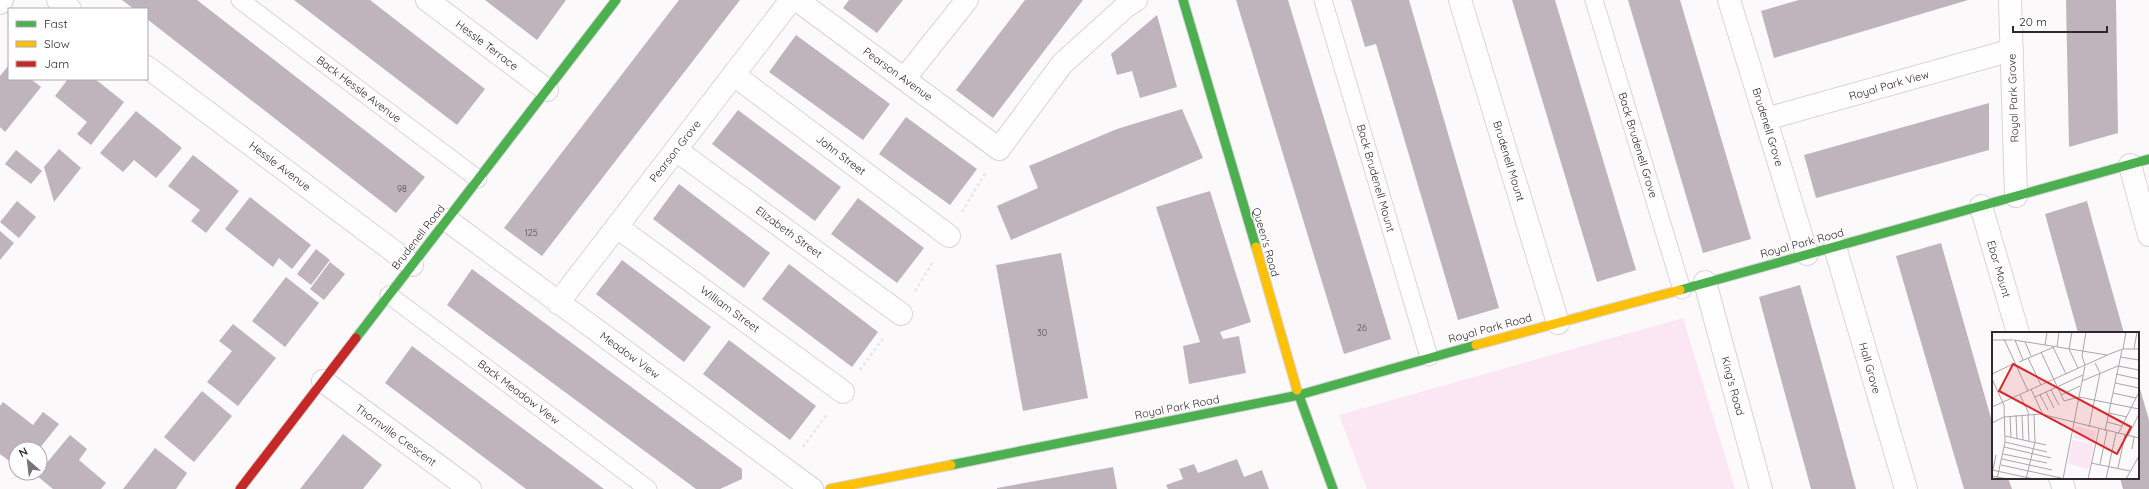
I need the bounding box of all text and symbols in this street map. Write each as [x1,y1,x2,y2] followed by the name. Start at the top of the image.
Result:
[8,8,148,80] legend
[2013,8,2107,34] scale bar
[2019,14,2047,29] text: 20 m
[44,16,68,31] text: Fast
[453,17,521,73] street label: Hessle Terrace
[44,36,70,51] text: Slow
[861,44,935,104] street label: Pearson Avenue
[314,53,404,125] street label: Back Hessle Avenue
[2004,53,2022,143] street label: Royal Park Grove
[44,56,69,71] text: Jam
[1847,67,1931,103] street label: Royal Park View
[1749,86,1787,168] street label: Brudenell Grove
[1615,90,1661,200] street label: Back Brudenell Grove
[646,117,704,185] street label: Pearson Grove
[1490,119,1528,203] street label: Brudenell Mount
[1354,122,1398,234] street label: Back Brudenell Mount
[813,132,869,178] street label: John Street
[246,138,314,194] street label: Hessle Avenue
[397,183,407,194] house number: 98
[388,202,448,272] street label: Brudenell Road
[753,203,825,261] street label: Elizabeth Street
[1249,206,1283,278] street label: Queen's Road
[1759,225,1845,261] street label: Royal Park Road
[524,227,538,238] house number: 125
[1984,239,2014,299] street label: Ebor Mount
[698,283,763,335] street label: William Street
[1447,310,1533,346] street label: Royal Park Road
[1357,322,1367,333] house number: 26
[1037,327,1047,338] house number: 30
[597,329,663,381] street label: Meadow View
[1992,332,2139,479] inset map
[1856,341,1884,395] street label: Hall Grove
[1718,355,1748,417] street label: King's Road
[475,357,563,427] street label: Back Meadow View
[1133,392,1221,422] street label: Royal Park Road
[353,401,440,469] street label: Thornville Crescent
[8,441,48,481] north arrow
[16,444,30,460] text: N

